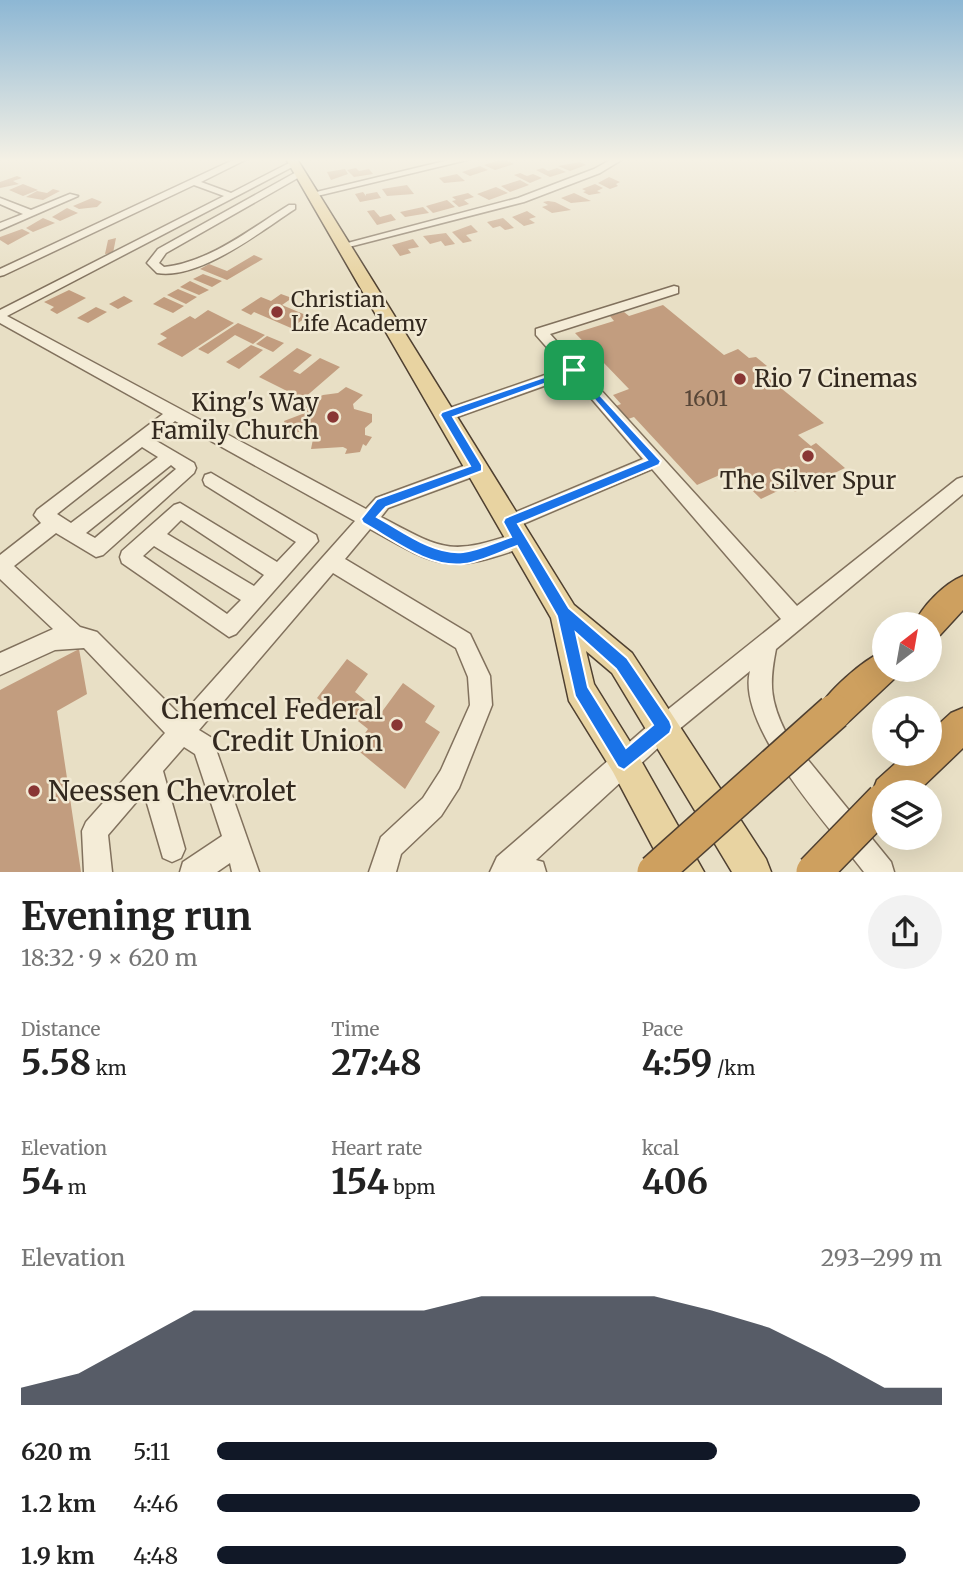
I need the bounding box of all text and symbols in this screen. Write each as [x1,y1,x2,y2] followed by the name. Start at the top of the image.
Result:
[291,286,428,337] place label: Christian Life Academy
[269,304,285,320] marker: Christian Life Academy
[544,340,604,400] pin
[555,351,593,389] icon: arrive
[754,363,918,394] place label: Rio 7 Cinemas
[732,371,748,387] marker: Rio 7 Cinemas
[684,385,728,412] house number: 1601
[151,387,319,446] place label: King's Way Family Church
[325,409,341,425] marker: King's Way Family Church
[800,448,816,464] marker: The Silver Spur
[720,465,896,496] place label: The Silver Spur
[872,612,942,682] north arrow
[872,612,942,850] map controls
[161,691,383,759] place label: Chemcel Federal Credit Union
[872,696,942,766] button: locate
[389,717,405,733] marker: Chemcel Federal Credit Union
[48,773,297,809] place label: Neessen Chevrolet
[872,780,942,850] button: layers
[26,783,42,799] marker: Neessen Chevrolet
[21,893,252,940] text: Evening run
[868,895,942,969] button: share
[21,943,198,972] text: 18:32 · 9 × 620 m
[21,1017,100,1041] text: Distance
[331,1017,380,1041] text: Time
[642,1017,683,1041] text: Pace
[21,1041,91,1085] text: 5.58
[331,1041,422,1085] text: 27:48
[642,1041,712,1085] text: 4:59
[91,1056,127,1080] text: km
[712,1056,755,1080] text: /km
[21,1136,107,1160] text: Elevation
[331,1136,422,1160] text: Heart rate
[642,1136,679,1160] text: kcal
[21,1160,63,1204] text: 54
[331,1160,389,1204] text: 154
[642,1160,708,1204] text: 406
[63,1175,87,1199] text: m
[389,1175,435,1199] text: bpm
[21,1243,125,1272] text: Elevation
[821,1243,942,1272] text: 293–299 m
[21,1437,91,1466] text: 620 m
[133,1437,170,1466] text: 5:11
[21,1489,96,1518] text: 1.2 km
[133,1489,178,1518] text: 4:46
[21,1541,95,1570] text: 1.9 km
[133,1541,178,1570] text: 4:48

